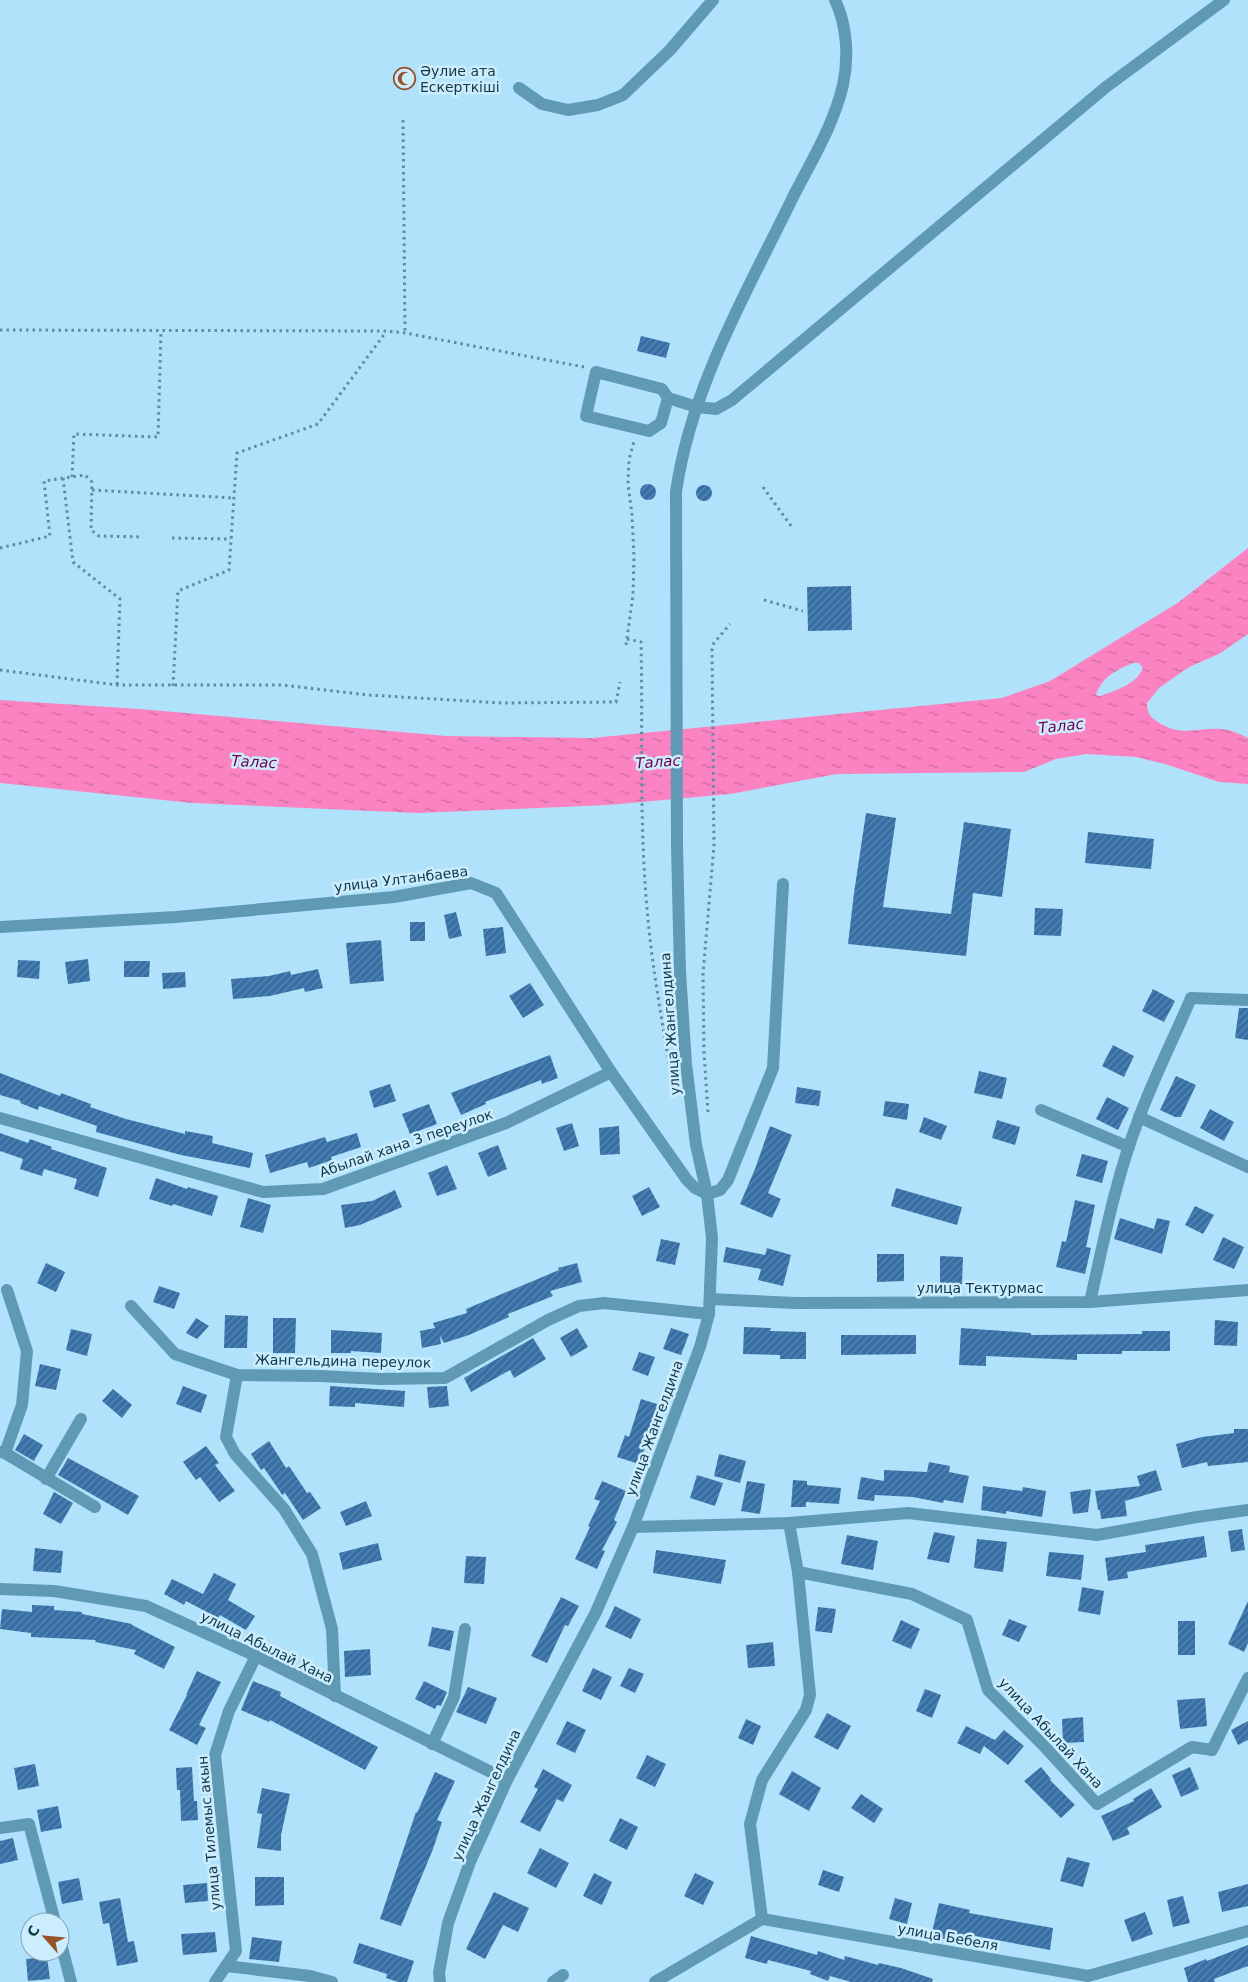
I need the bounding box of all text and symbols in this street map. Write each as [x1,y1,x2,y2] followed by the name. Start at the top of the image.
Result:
[420,63,500,95] place label: Әулие ата Ескерткіші
[392,67,416,91] mosque icon: Әулие ата Ескерткіші
[1037,715,1085,737] water label: Талас
[635,751,682,773] water label: Талас
[231,752,278,772] water label: Талас
[333,863,469,895] street label: улица Ултанбаева
[657,952,683,1096] street label: улица Жангелдина
[317,1106,495,1180] street label: Абылай хана 3 переулок
[917,1280,1043,1296] street label: улица Тектурмас
[255,1351,431,1371] street label: Жангельдина переулок
[622,1358,686,1498] street label: улица Жангелдина
[198,1608,336,1686] street label: улица Абылай Хана
[996,1674,1106,1792] street label: улица Абылай Хана
[449,1727,523,1863] street label: улица Жангелдина
[194,1755,224,1911] street label: улица Тилемыс акын
[20,1912,70,1962] north arrow
[897,1920,999,1954] street label: улица Бебеля
[24,1923,43,1939] text: С

